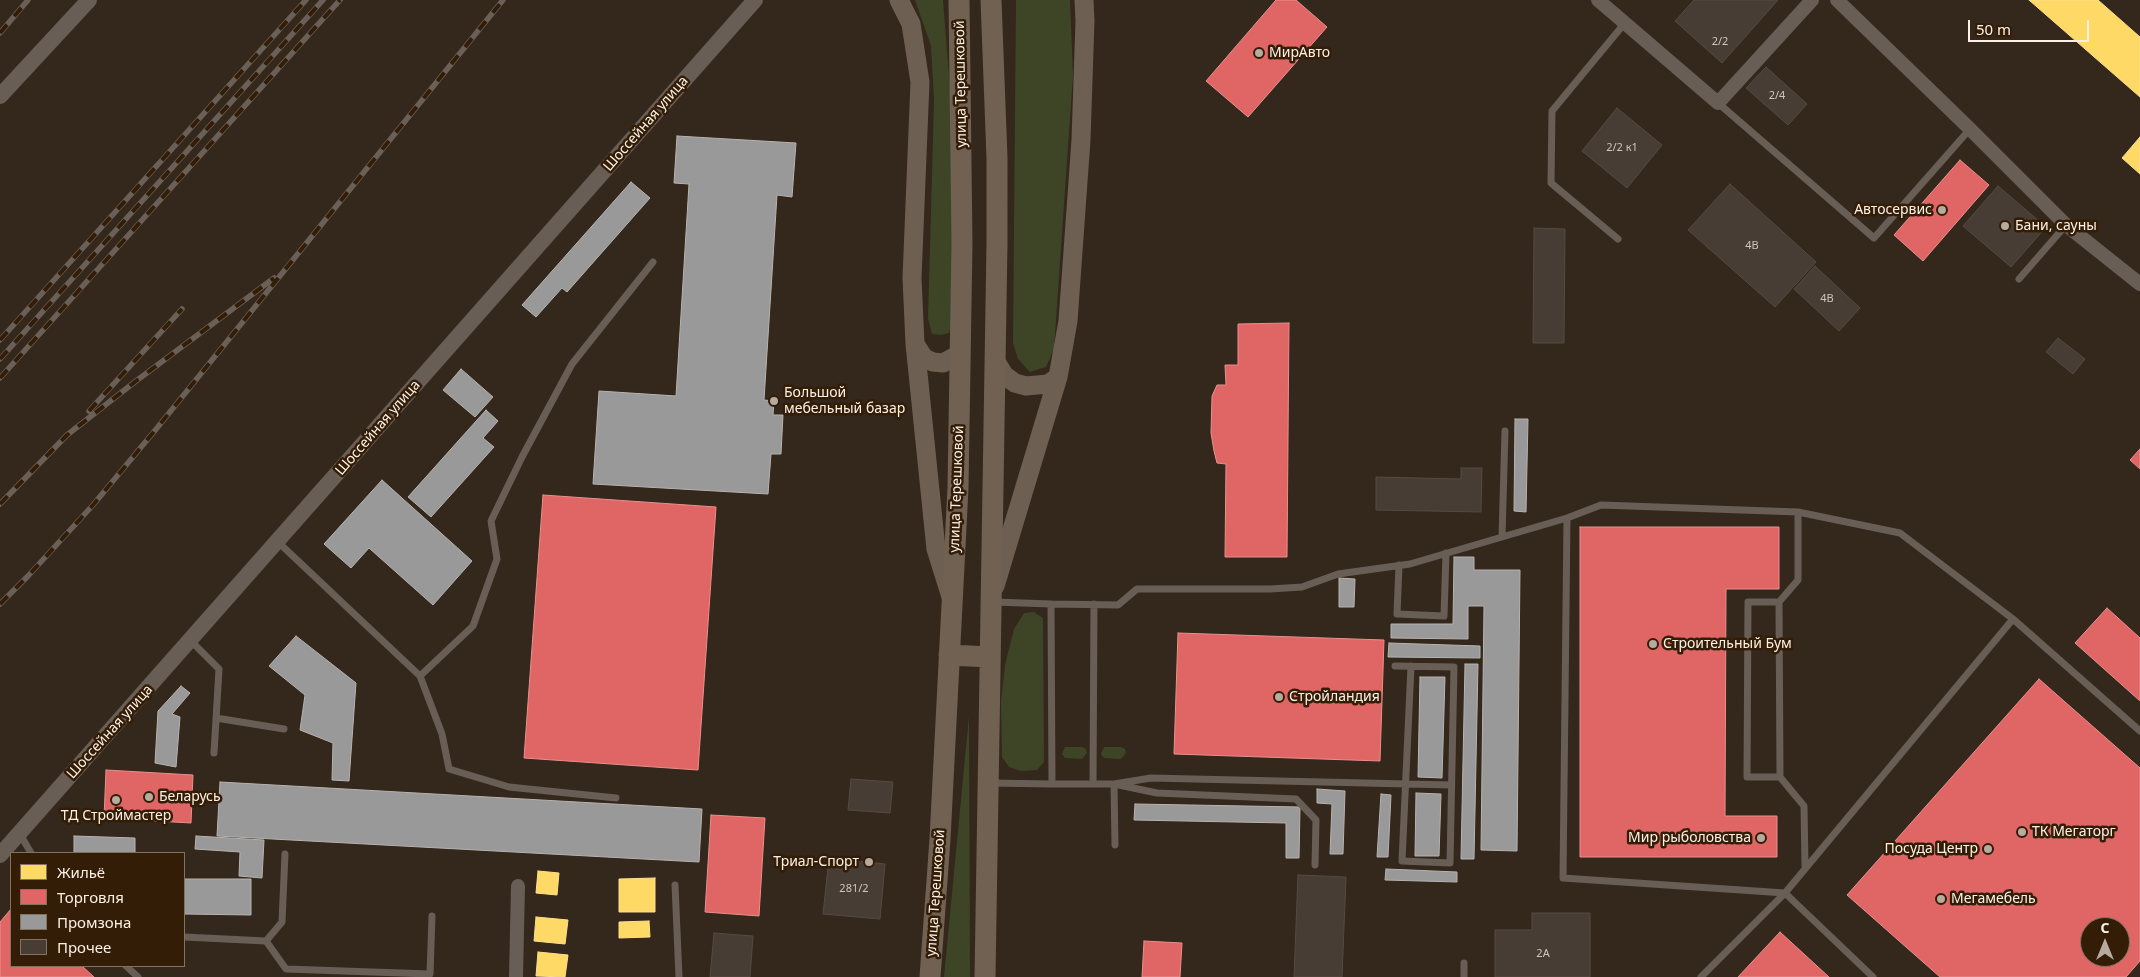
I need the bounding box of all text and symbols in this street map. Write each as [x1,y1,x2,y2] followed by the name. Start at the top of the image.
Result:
[1970,10,2091,42] scale bar
[1976,19,2011,39] text: 50 m
[951,20,971,148] street label: улица Терешковой
[1712,35,1728,49] house number: 2/2
[1269,45,1330,61] place label: МирАвто
[1253,47,1265,59] marker: МирАвто
[600,73,692,175] street label: Шоссейная улица
[1769,89,1785,103] house number: 2/4
[1606,141,1638,155] house number: 2/2 к1
[1854,202,1932,218] place label: Автосервис
[1936,204,1948,216] marker: Автосервис
[2015,218,2097,234] place label: Бани, сауны
[1999,220,2011,232] marker: Бани, сауны
[1745,239,1759,253] house number: 4В
[1820,292,1834,306] house number: 4В
[332,377,424,479] street label: Шоссейная улица
[784,385,905,418] place label: Большой мебельный базар
[768,395,780,407] marker: Большой мебельный базар
[946,425,968,553] street label: улица Терешковой
[1663,636,1792,652] place label: Строительный Бум
[1647,638,1659,650] marker: Строительный Бум
[63,682,157,782] street label: Шоссейная улица
[1289,689,1380,705] place label: Стройландия
[1273,691,1285,703] marker: Стройландия
[159,789,221,805] place label: Беларусь
[143,791,155,803] marker: Беларусь
[110,794,122,806] marker: ТД Строймастер
[61,808,171,824] place label: ТД Строймастер
[2032,824,2116,840] place label: ТК Мегаторг
[2016,826,2028,838] marker: ТК Мегаторг
[923,829,949,957] street label: улица Терешковой
[1628,830,1751,846] place label: Мир рыболовства
[1755,832,1767,844] marker: Мир рыболовства
[1884,841,1978,857] place label: Посуда Центр
[1982,843,1994,855] marker: Посуда Центр
[10,852,185,967] legend
[773,854,859,870] place label: Триал-Спорт
[863,856,875,868] marker: Триал-Спорт
[57,862,105,882] text: Жильё
[839,882,869,896] house number: 281/2
[57,887,124,907] text: Торговля
[1951,891,2036,907] place label: Мегамебель
[1935,893,1947,905] marker: Мегамебель
[57,912,131,932] text: Промзона
[2080,917,2130,967] north arrow
[2100,918,2110,937] text: С
[57,937,111,957] text: Прочее
[1536,947,1550,961] house number: 2А

